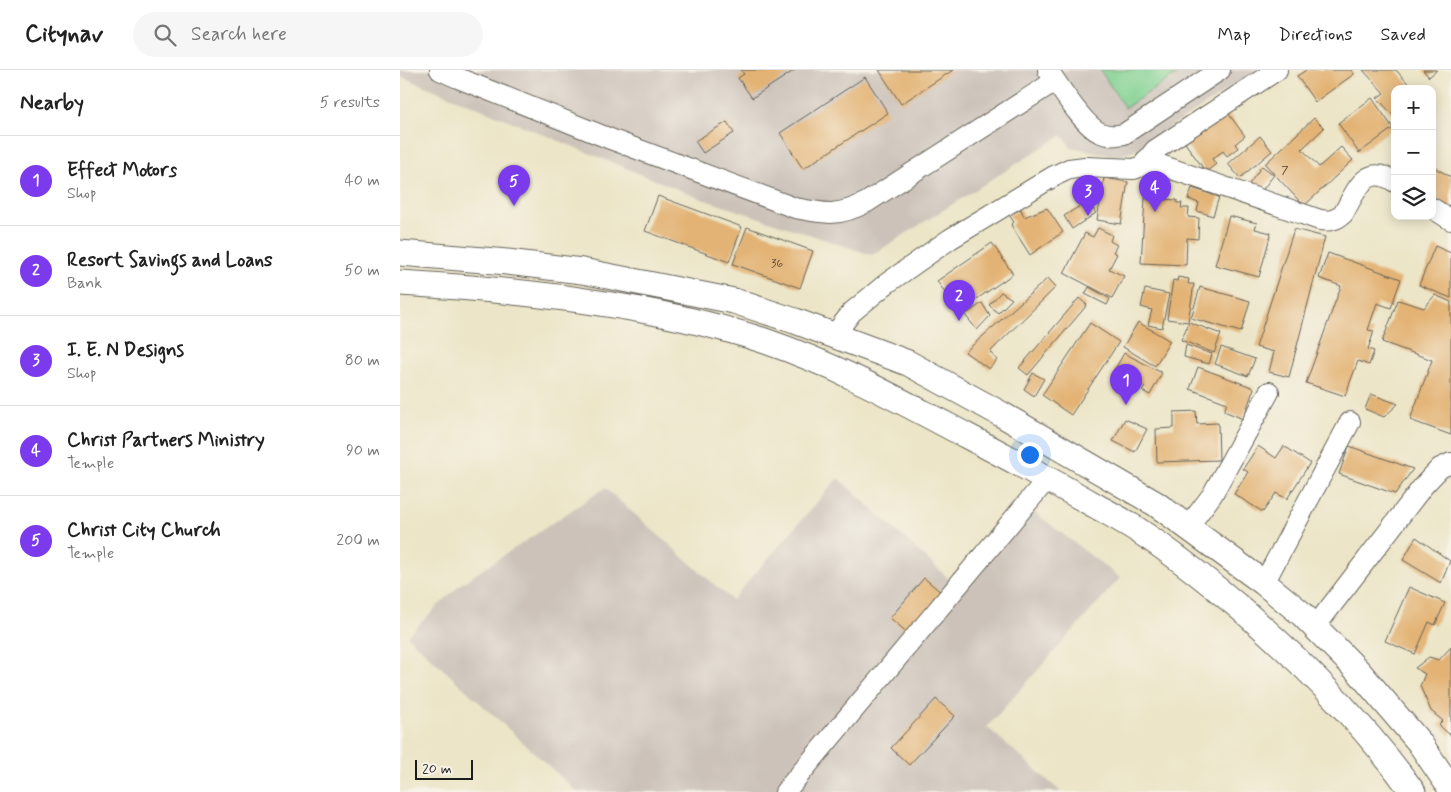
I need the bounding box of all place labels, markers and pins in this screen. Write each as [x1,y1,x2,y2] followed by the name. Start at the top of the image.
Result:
[498,165,530,206] pin: 5
[1139,171,1171,212] pin: 4
[1072,175,1104,216] pin: 3
[943,280,975,321] pin: 2
[1110,364,1142,405] pin: 1

